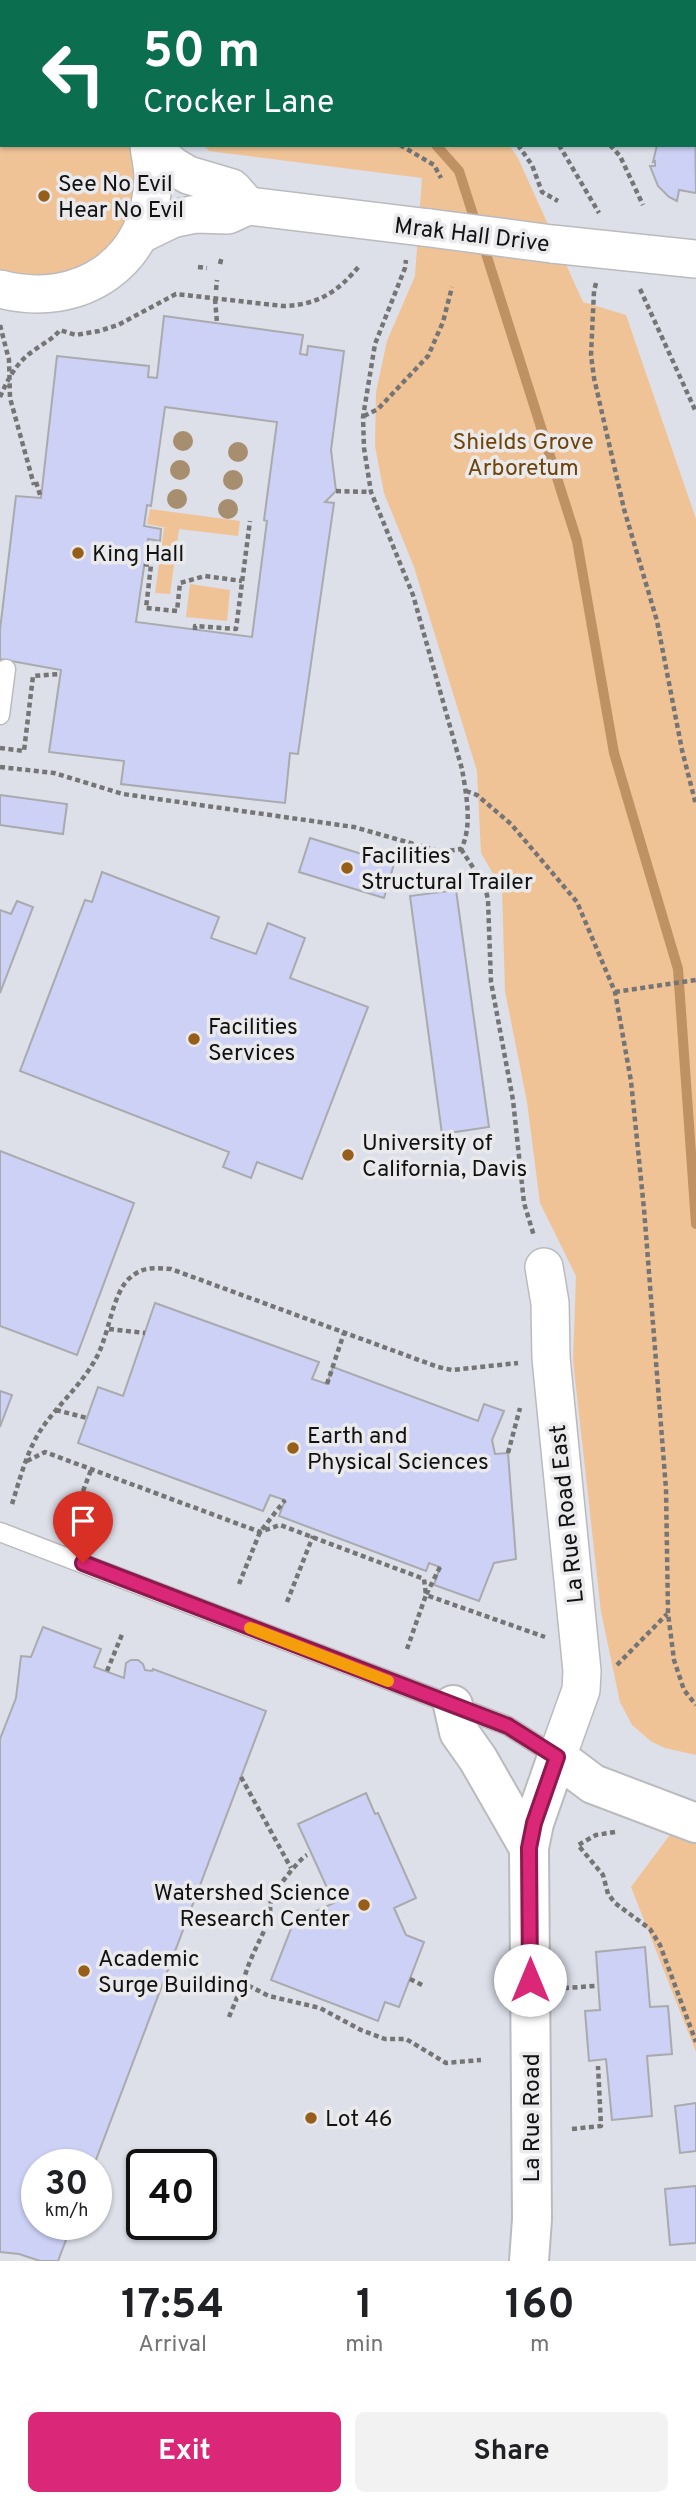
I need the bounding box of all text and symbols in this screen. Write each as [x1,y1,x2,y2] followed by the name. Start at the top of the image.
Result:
[143,23,260,85] text: 50 m
[28,28,119,119] icon: left
[143,84,334,124] text: Crocker Lane
[58,171,184,226] place label: See No Evil Hear No Evil
[36,188,52,204] marker: See No Evil Hear No Evil
[392,213,551,260] street label: Mrak Hall Drive
[452,429,594,484] park label: Shields Grove Arboretum
[92,541,184,570] place label: King Hall
[70,545,86,561] marker: King Hall
[361,843,533,898] place label: Facilities Structural Trailer
[339,860,355,876] marker: Facilities Structural Trailer
[208,1014,298,1069] place label: Facilities Services
[186,1031,202,1047] marker: Facilities Services
[362,1130,527,1185] place label: University of California, Davis
[340,1147,356,1163] marker: University of California, Davis
[307,1423,489,1478] place label: Earth and Physical Sciences
[545,1423,592,1605] street label: La Rue Road East
[285,1440,301,1456] marker: Earth and Physical Sciences
[53,1491,113,1563] pin
[64,1502,102,1540] icon: arrive
[154,1880,350,1935] place label: Watershed Science Research Center
[356,1897,372,1913] marker: Watershed Science Research Center
[493,1943,567,2017] position arrow
[98,1946,249,2001] place label: Academic Surge Building
[76,1963,92,1979] marker: Academic Surge Building
[519,2053,548,2183] street label: La Rue Road
[325,2106,393,2135] place label: Lot 46
[303,2110,319,2126] marker: Lot 46
[126,2149,217,2240] speed limit sign: 40
[45,2163,88,2207] text: 30
[45,2200,88,2223] text: km/h
[121,2280,224,2333] text: 17:54
[356,2280,373,2333] text: 1
[505,2280,575,2333] text: 160
[138,2331,207,2360] text: Arrival
[345,2331,384,2360] text: min
[530,2331,550,2360] text: m
[28,2412,341,2492] button: Exit
[355,2412,668,2492] button: Share

